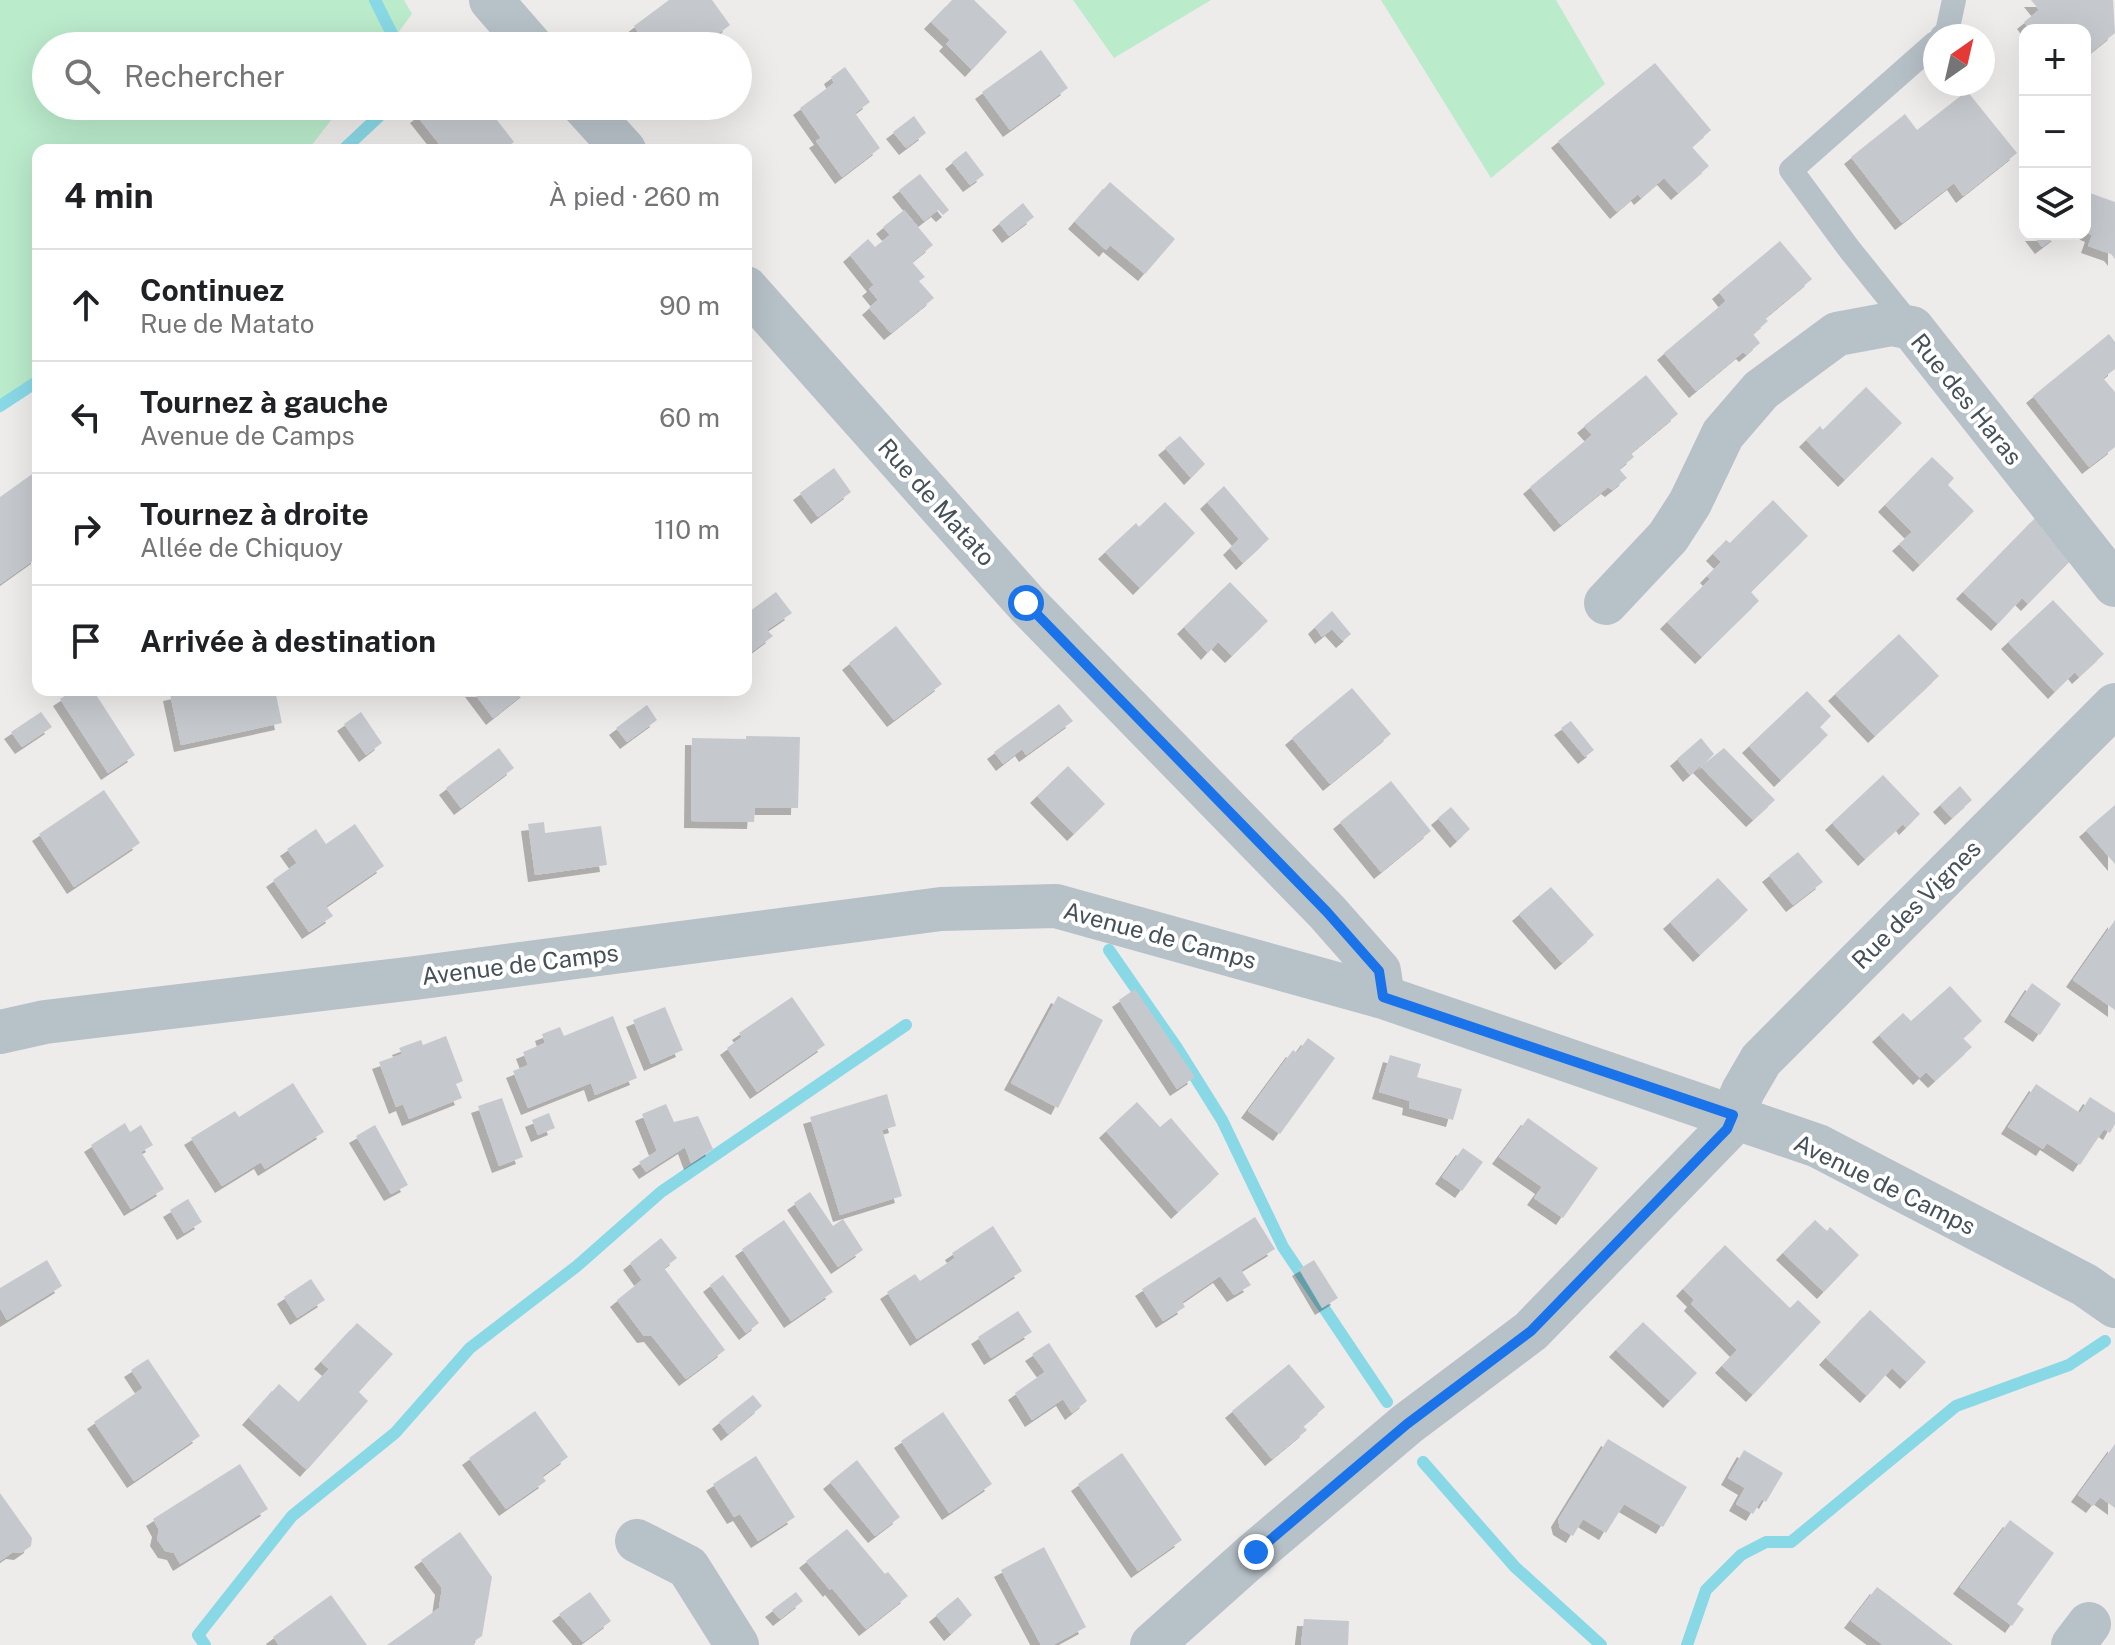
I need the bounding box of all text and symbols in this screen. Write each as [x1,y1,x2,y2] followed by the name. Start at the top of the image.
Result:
[1923,24,1995,96] north arrow
[2019,24,2091,240] map controls
[2019,24,2091,96] button: +
[32,32,752,120] search box
[60,54,104,98] icon: search
[124,58,285,94] text: Rechercher
[2019,96,2091,168] button: −
[2019,168,2091,240] button: layers
[64,176,154,216] text: 4 min
[548,181,720,212] text: À pied · 260 m
[140,272,284,308] text: Continuez
[64,283,108,327] icon: ahead
[659,290,720,321] text: 90 m
[140,308,314,339] text: Rue de Matato
[1906,328,2028,470] street label: Rue des Haras
[140,384,388,420] text: Tournez à gauche
[64,395,108,439] icon: left
[659,402,720,433] text: 60 m
[140,420,355,451] text: Avenue de Camps
[873,433,1001,571] street label: Rue de Matato
[140,496,369,532] text: Tournez à droite
[64,507,108,551] icon: right
[654,514,720,545] text: 110 m
[140,532,343,563] text: Allée de Chiquoy
[1008,585,1044,621] route start
[64,619,108,663] icon: arrive
[140,623,436,659] text: Arrivée à destination
[1846,834,1986,974] street label: Rue des Vignes
[1061,896,1259,974] street label: Avenue de Camps
[420,938,620,990] street label: Avenue de Camps
[1790,1128,1980,1240] street label: Avenue de Camps
[1238,1534,1274,1570] route end

